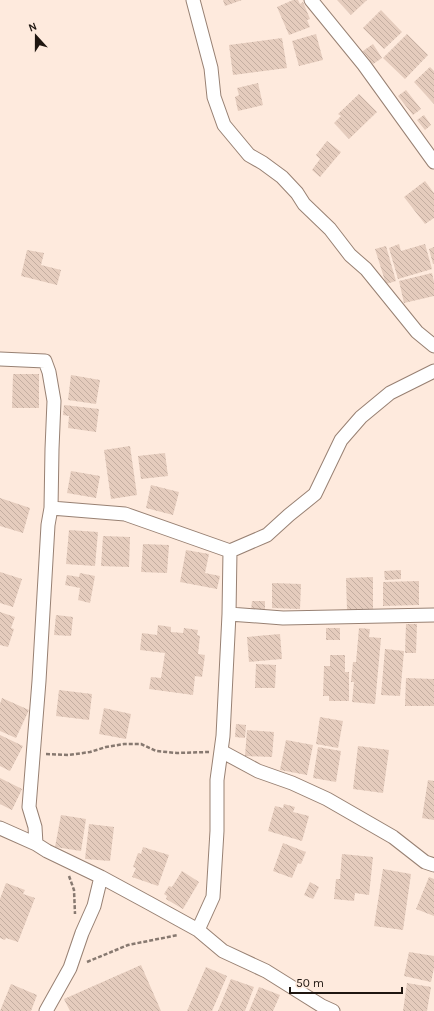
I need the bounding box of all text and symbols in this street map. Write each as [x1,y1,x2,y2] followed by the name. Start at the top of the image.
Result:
[16,16,56,56] north arrow
[27,20,39,35] text: N
[290,969,402,995] scale bar
[296,976,324,990] text: 50 m

